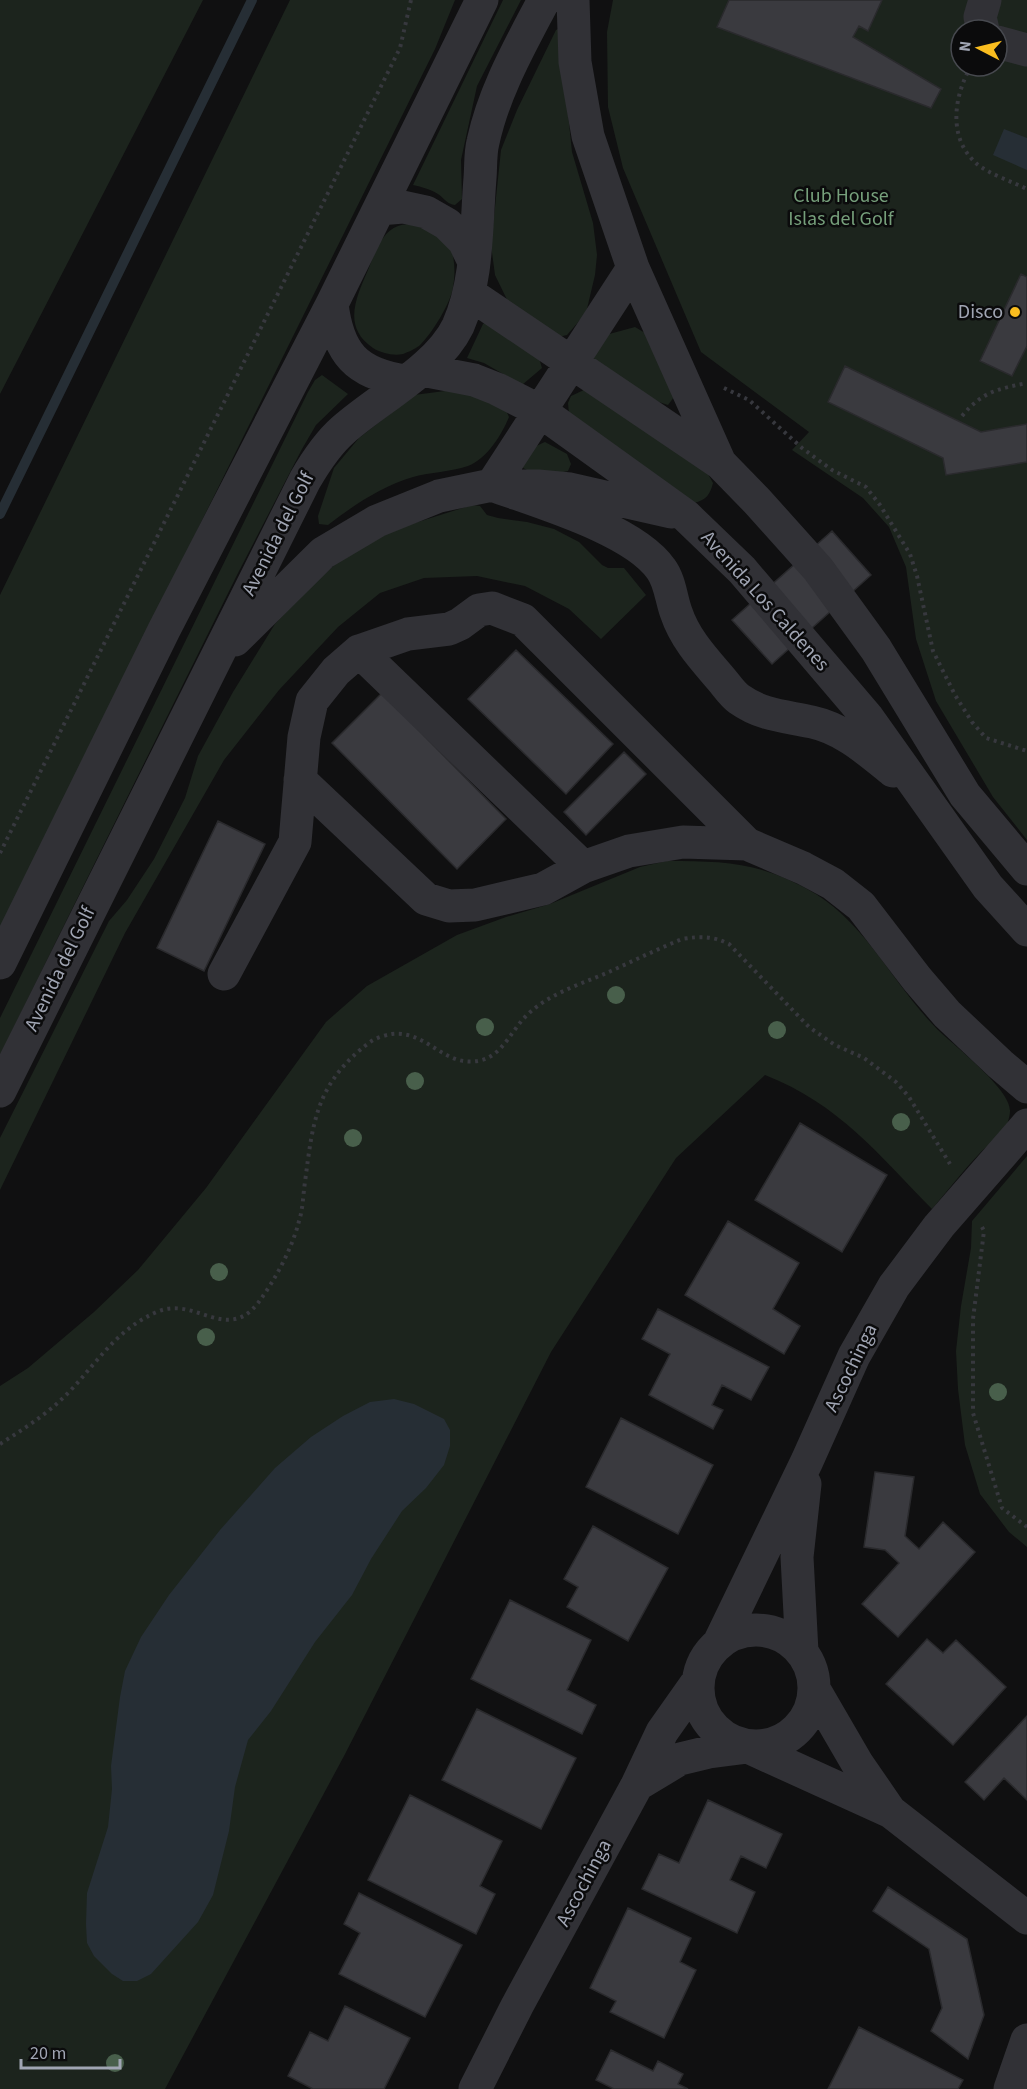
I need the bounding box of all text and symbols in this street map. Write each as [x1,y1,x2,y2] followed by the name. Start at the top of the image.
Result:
[949,18,1009,78] north arrow
[954,40,977,53] text: N
[788,182,895,233] park label: Club House Islas del Golf
[958,298,1003,326] place label: Disco
[1008,305,1022,319] marker: Disco
[235,466,322,601] street label: Avenida del Golf
[694,525,836,677] street label: Avenida Los Caldenes
[18,901,103,1036] street label: Avenida del Golf
[818,1319,884,1417] street label: Ascochinga
[549,1835,619,1931] street label: Ascochinga
[21,2032,120,2070] scale bar
[30,2041,66,2066] text: 20 m

